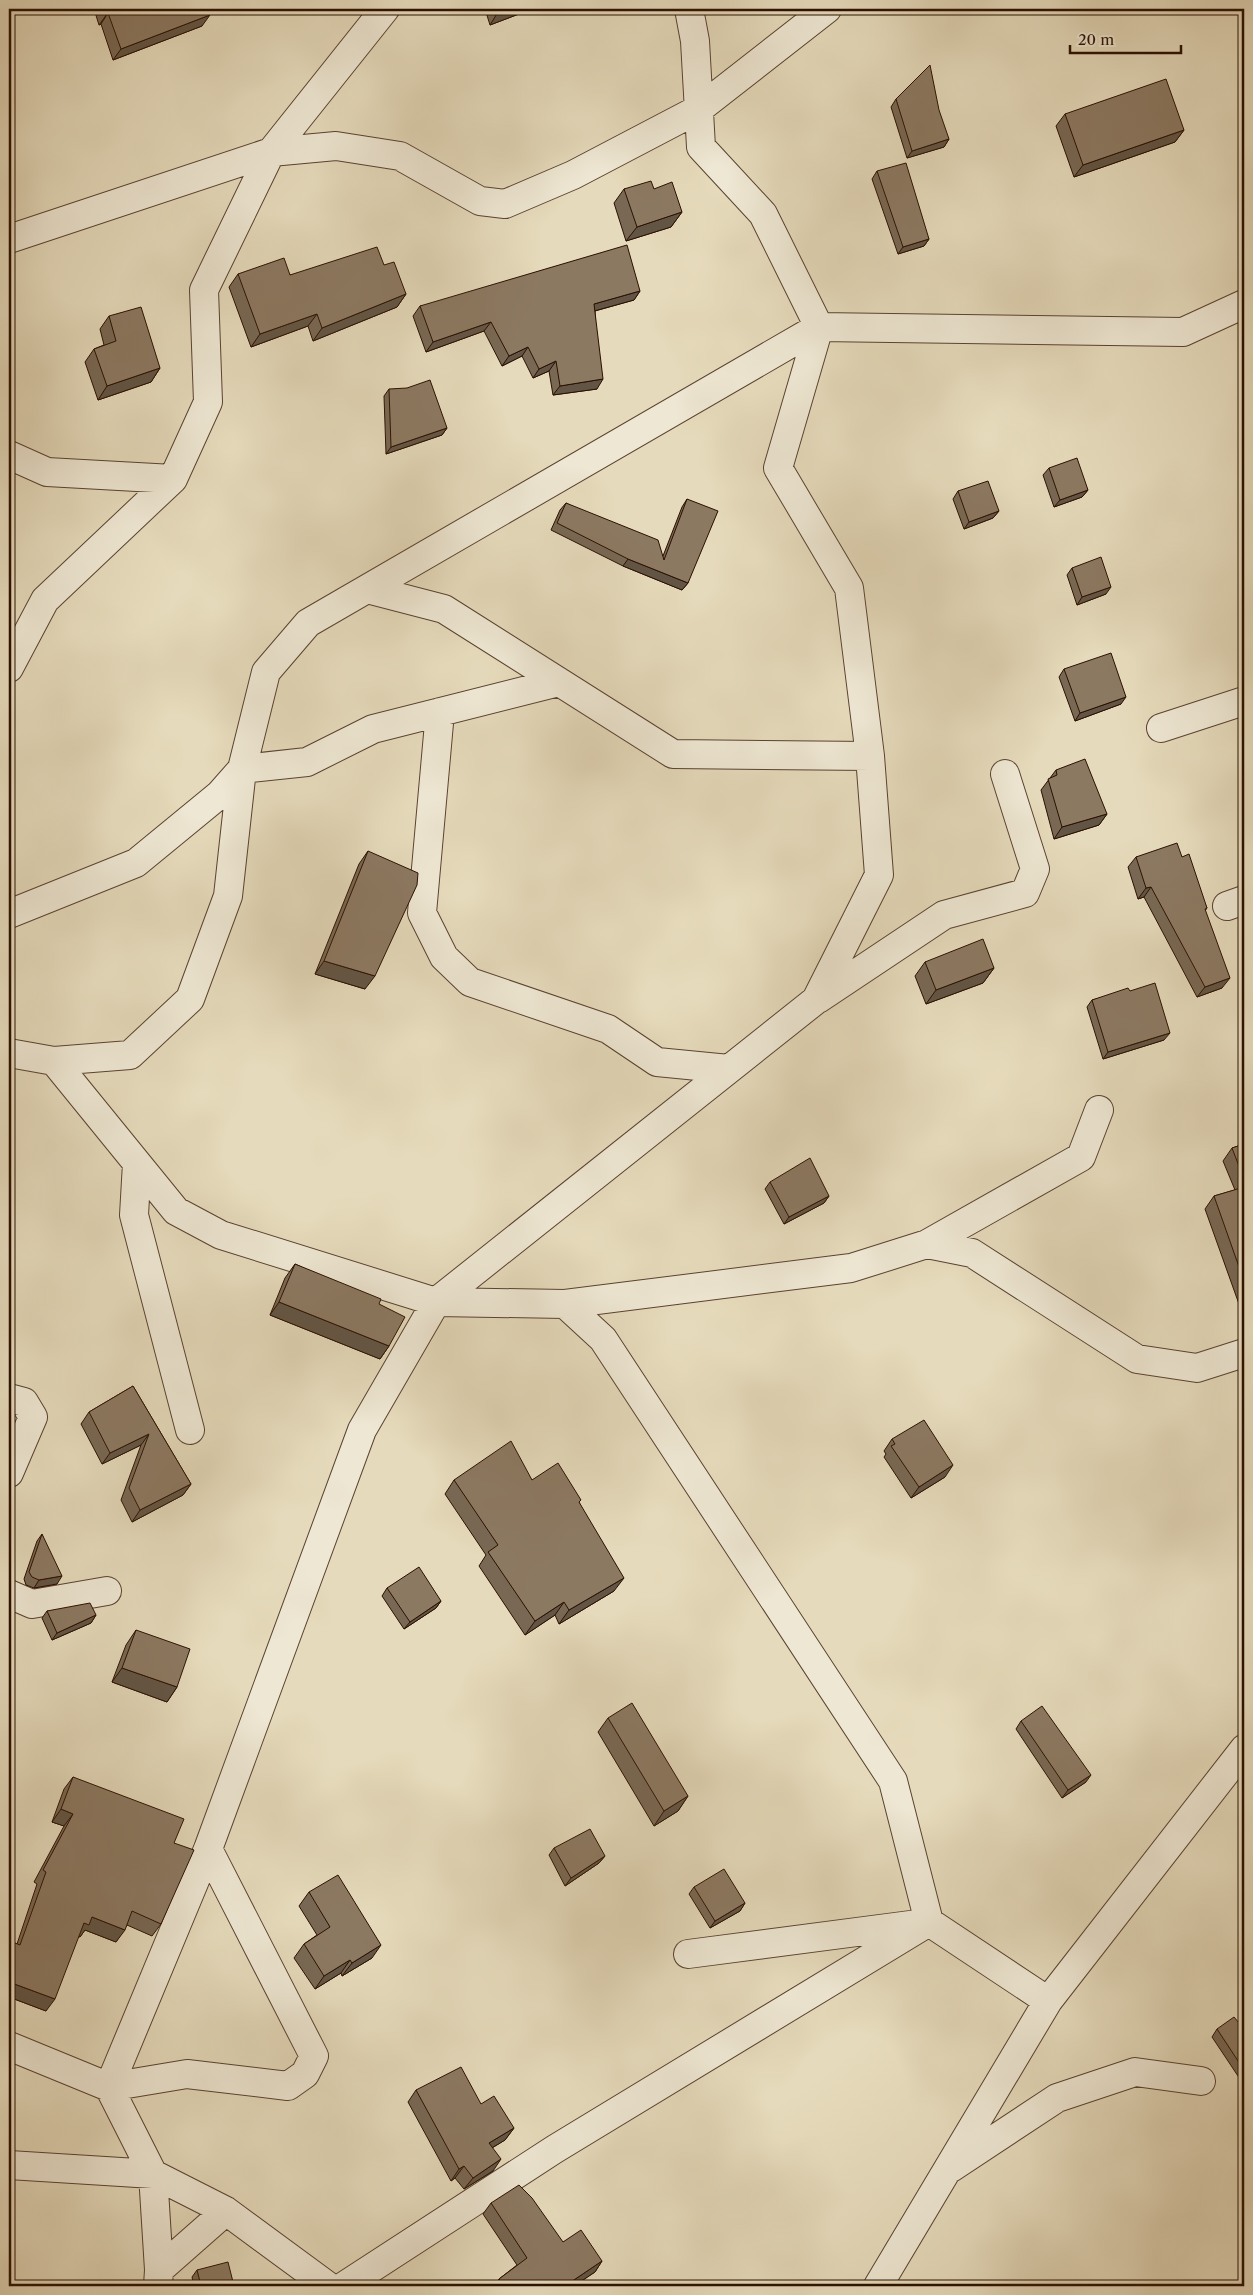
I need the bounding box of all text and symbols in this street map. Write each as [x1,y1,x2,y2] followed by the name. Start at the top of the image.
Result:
[1070,22,1182,54] scale bar
[1078,30,1114,49] text: 20 m

